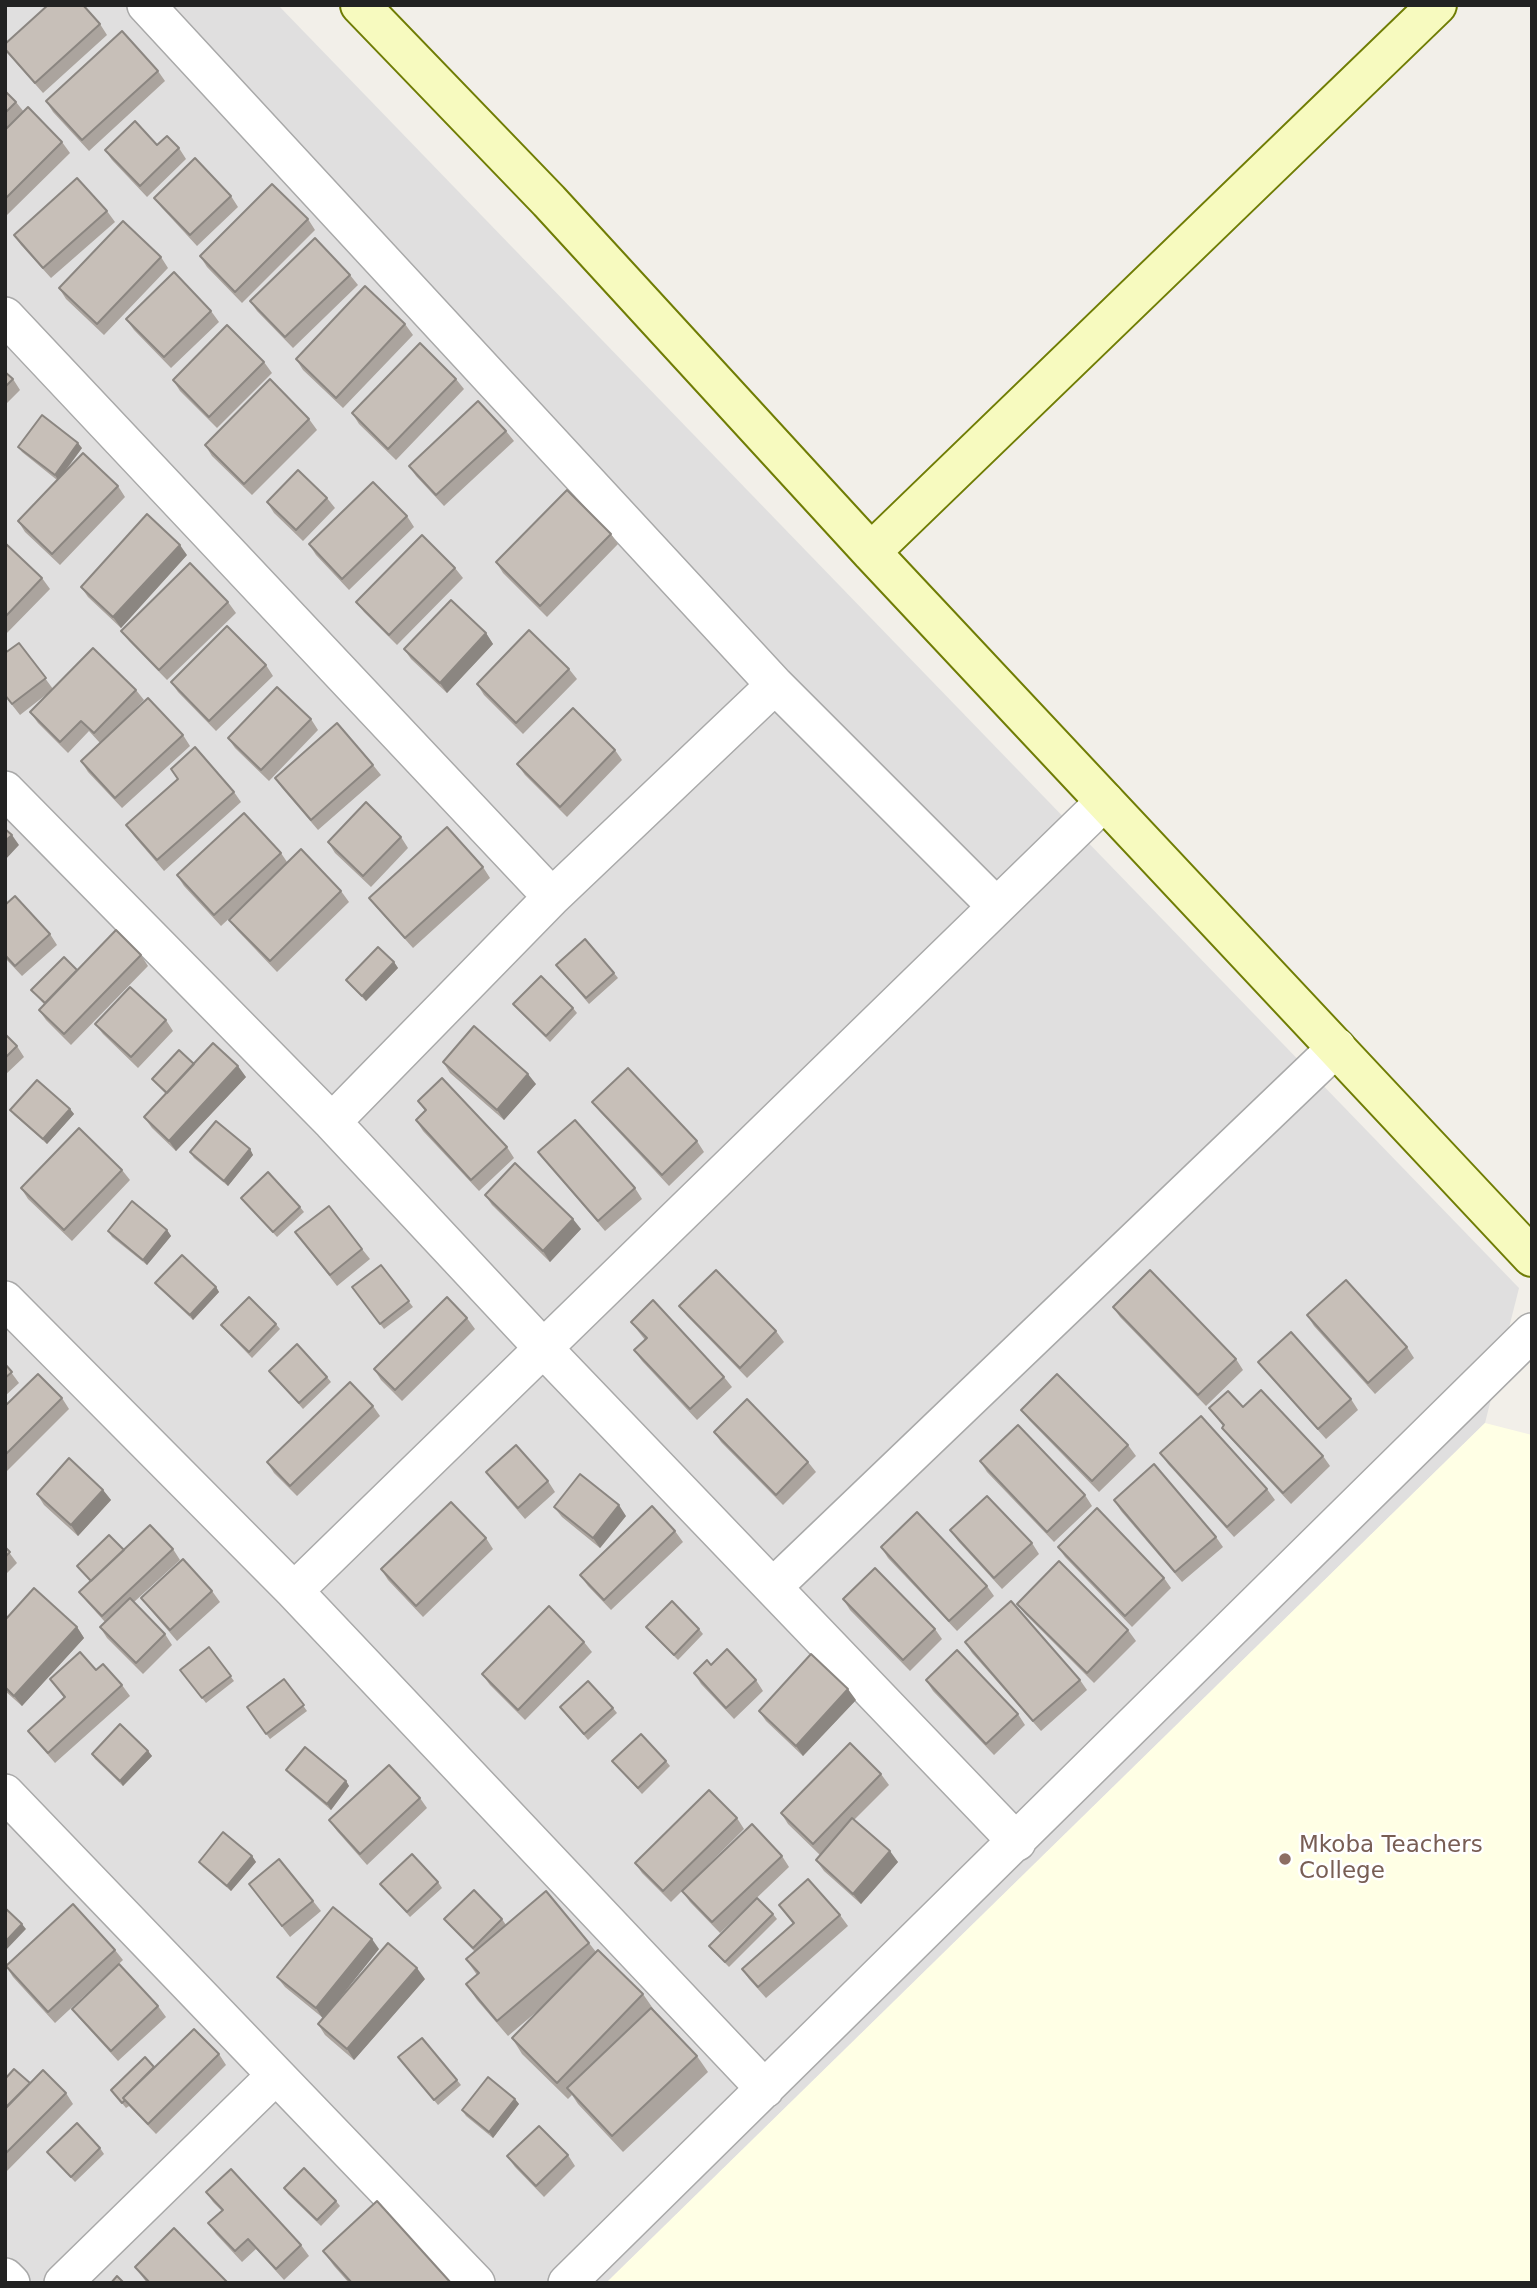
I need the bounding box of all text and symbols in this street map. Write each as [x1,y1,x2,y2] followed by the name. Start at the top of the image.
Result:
[1299,1832,1483,1886] place label: Mkoba Teachers College
[1277,1851,1293,1867] marker: Mkoba Teachers College

